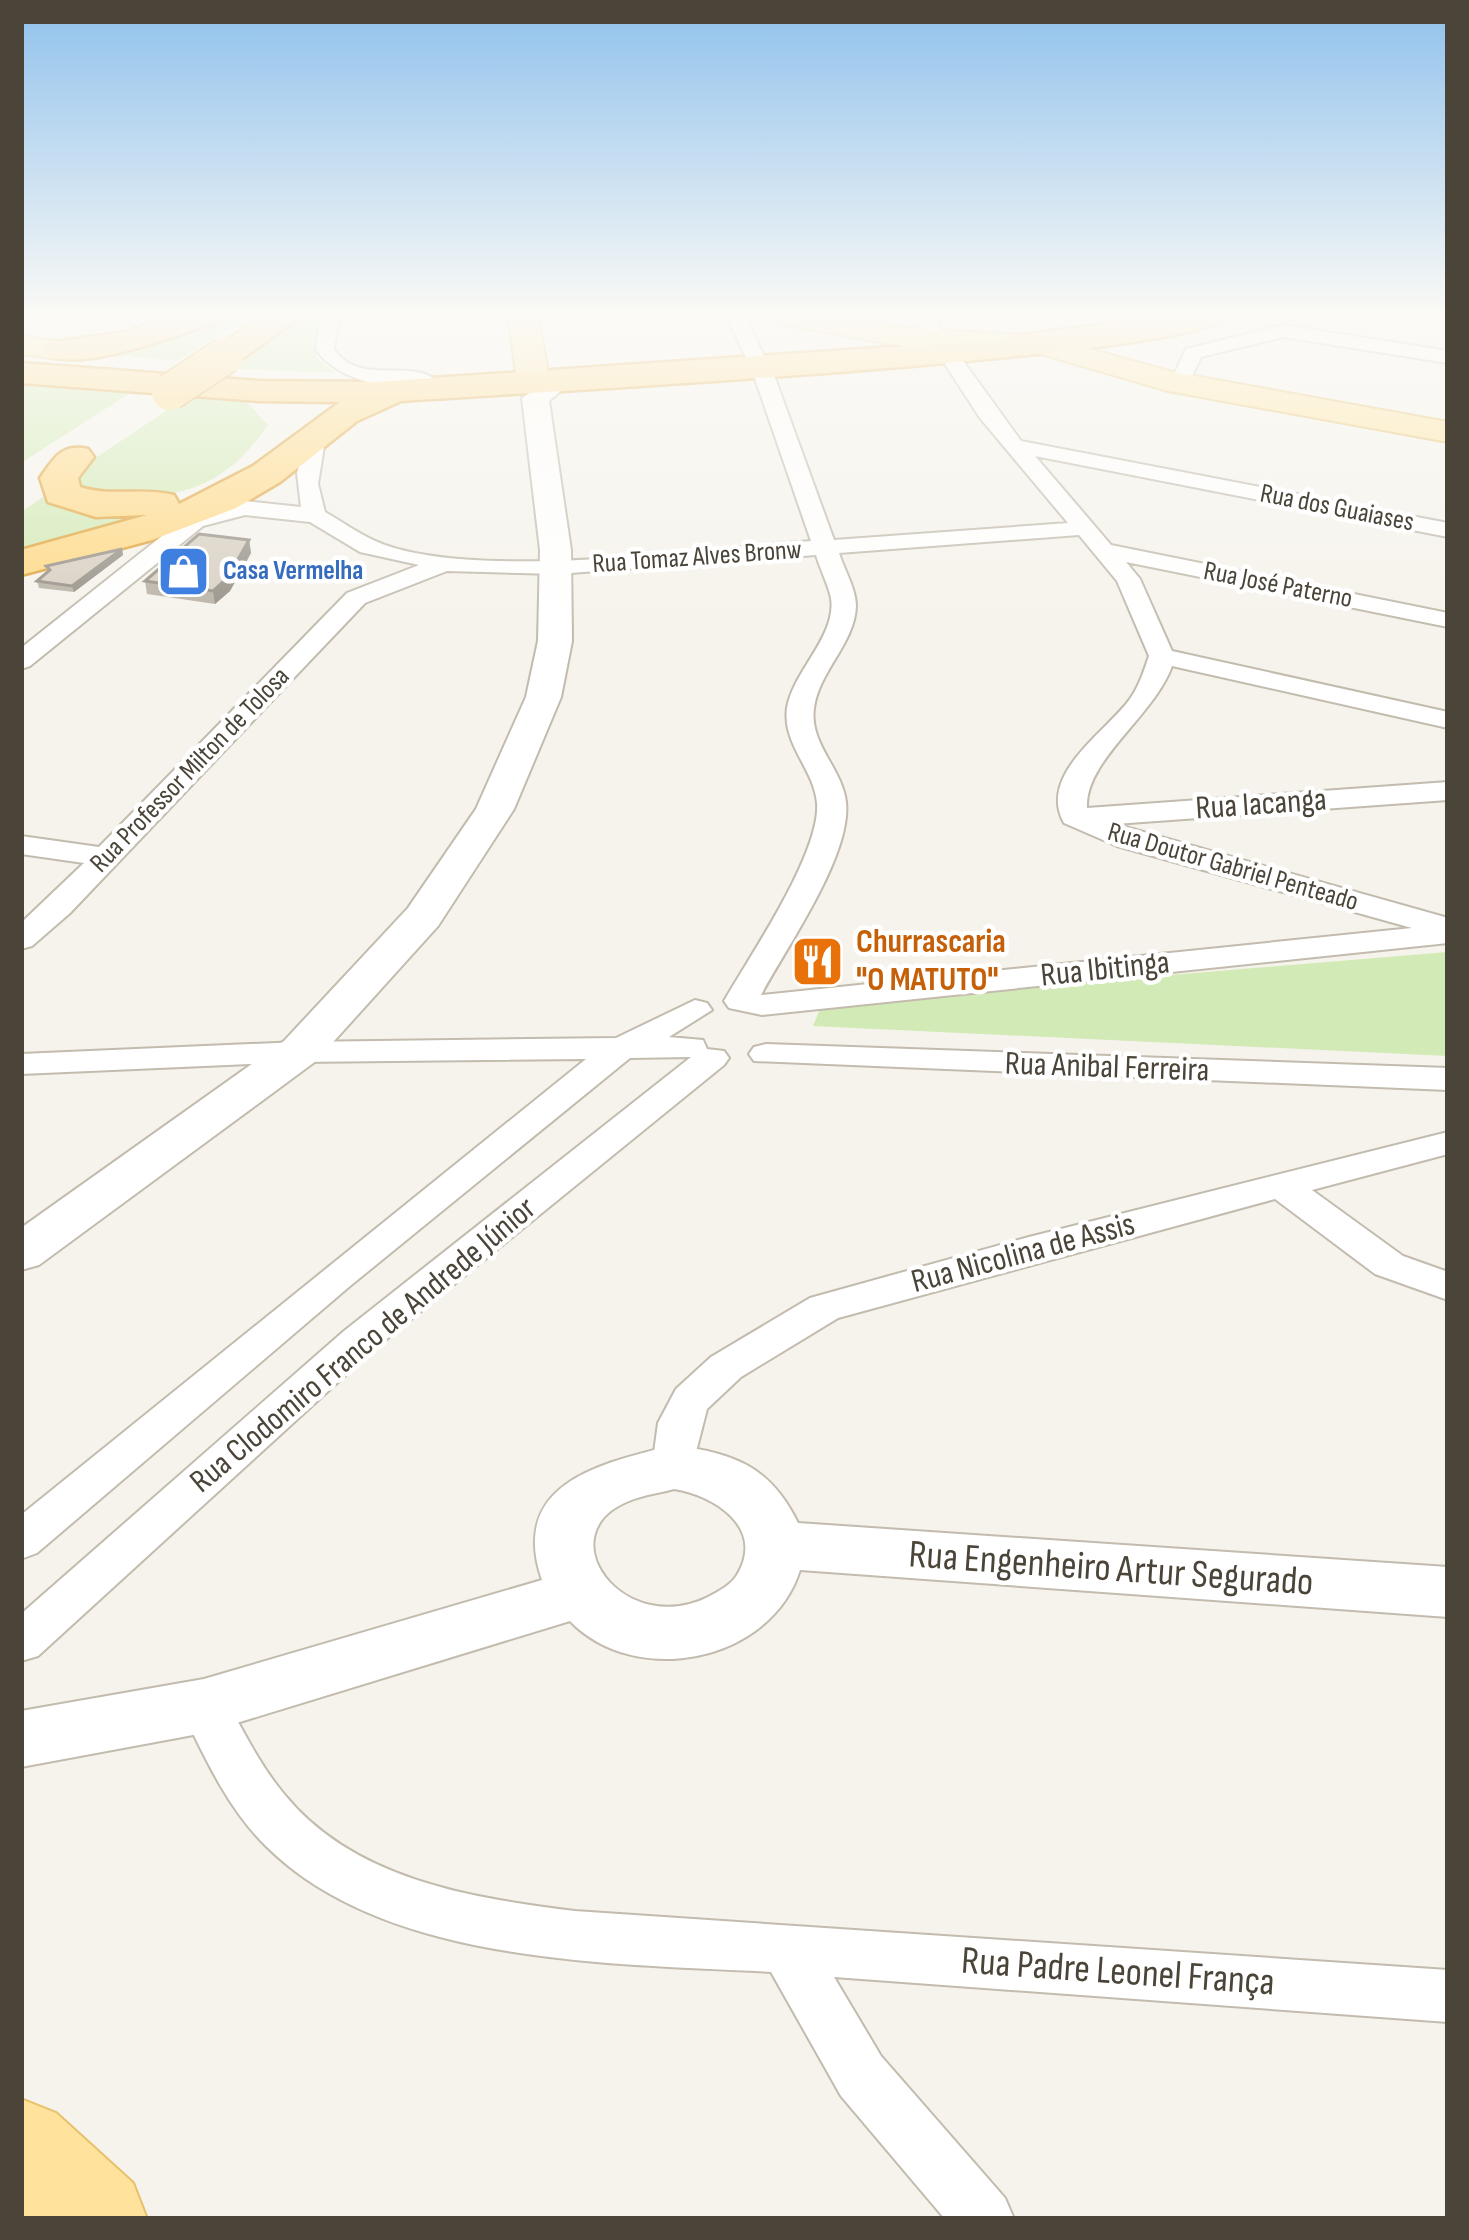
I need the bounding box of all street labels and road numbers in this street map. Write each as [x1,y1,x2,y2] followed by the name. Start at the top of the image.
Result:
[1257,477,1417,539] street label: Rua dos Guaiases
[591,534,803,580] street label: Rua Tomaz Alves Bronw
[1201,555,1355,615] street label: Rua José Paterno
[84,661,296,879] street label: Rua Professor Milton de Tolosa
[1194,779,1328,829] street label: Rua Iacanga
[1104,816,1362,918] street label: Rua Doutor Gabriel Penteado
[1039,942,1171,996] street label: Rua Ibitinga
[1004,1043,1210,1091] street label: Rua Anibal Ferreira
[182,1189,544,1501] street label: Rua Clodomiro Franco de Andrede Júnior
[907,1204,1139,1302] street label: Rua Nicolina de Assis
[907,1531,1315,1607] street label: Rua Engenheiro Artur Segurado
[960,1938,1276,2006] street label: Rua Padre Leonel França

